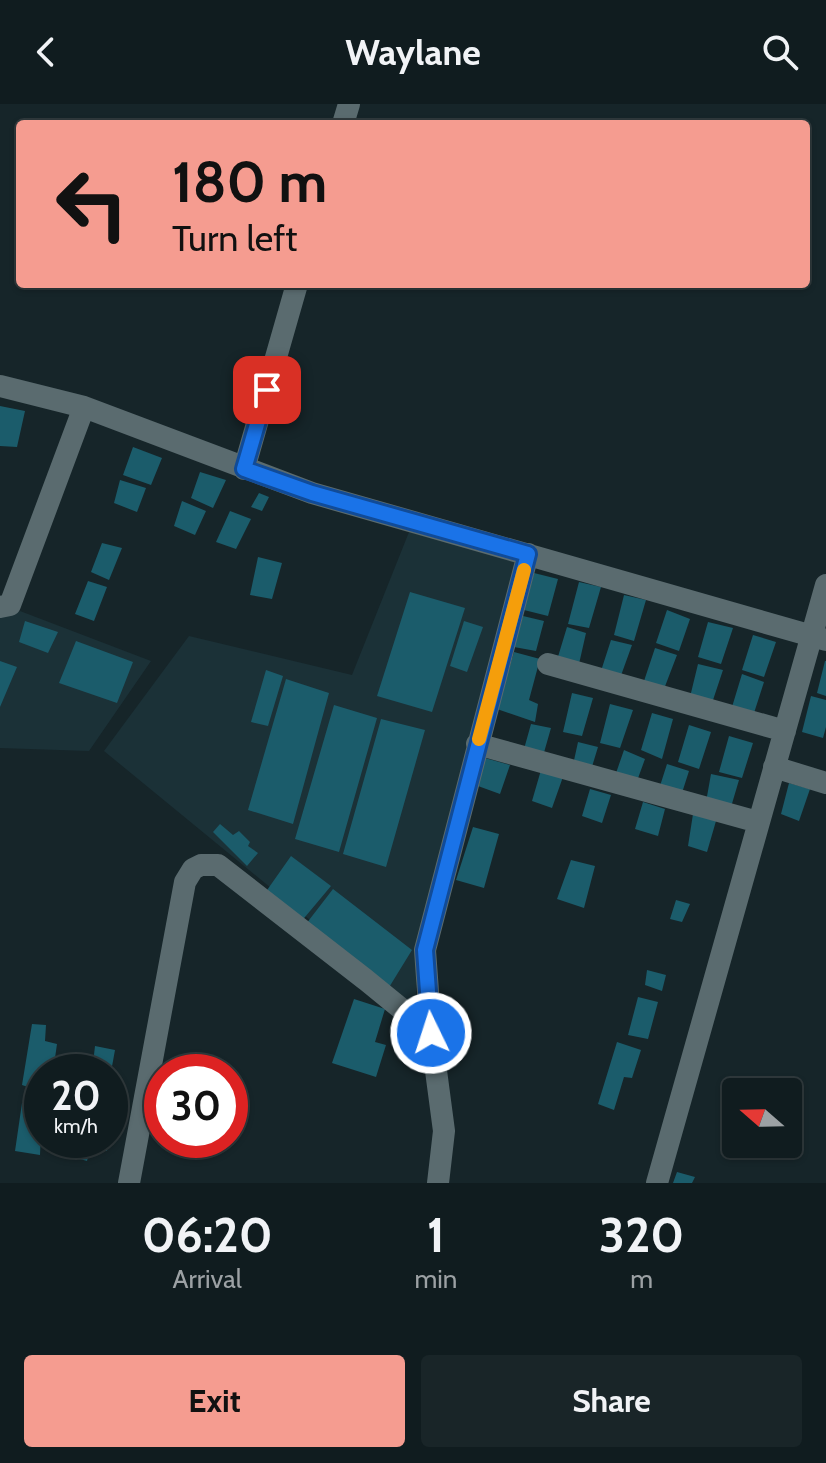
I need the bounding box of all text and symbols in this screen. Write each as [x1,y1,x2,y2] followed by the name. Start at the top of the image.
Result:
[24,30,68,74] icon: back
[345,30,481,74] text: Waylane
[758,30,802,74] icon: search
[172,148,327,216] text: 180 m
[40,152,144,256] icon: left
[172,216,297,260] text: Turn left
[233,356,301,424] pin
[245,368,289,412] icon: arrive
[389,991,473,1075] position arrow
[144,1054,248,1158] speed limit sign: 30
[51,1071,101,1120] text: 20
[722,1078,802,1158] north arrow
[722,1078,802,1158] map controls
[54,1114,98,1138] text: km/h
[142,1206,273,1264] text: 06:20
[427,1206,445,1264] text: 1
[599,1206,684,1264] text: 320
[173,1263,242,1295] text: Arrival
[414,1263,457,1295] text: min
[630,1263,653,1295] text: m
[24,1355,405,1447] button: Exit
[421,1355,802,1447] button: Share

